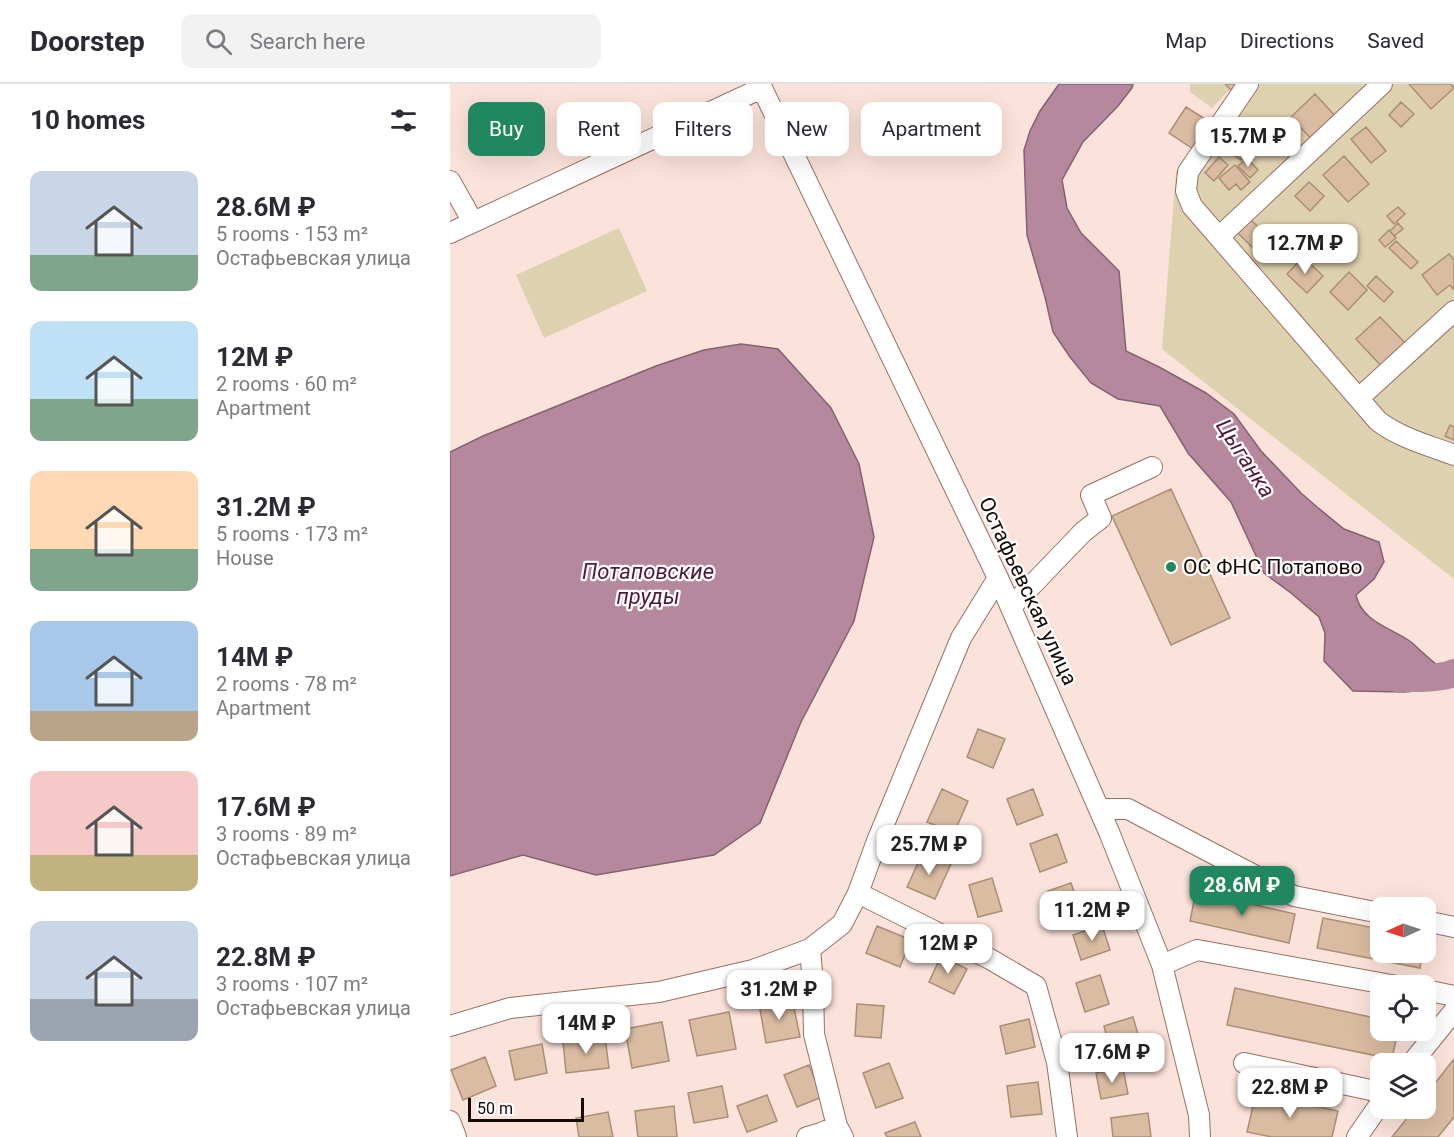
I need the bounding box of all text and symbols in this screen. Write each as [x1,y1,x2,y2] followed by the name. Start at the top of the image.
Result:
[181,14,601,68] search box
[30,25,145,58] text: Doorstep
[202,25,235,58] icon: search
[250,29,366,54] text: Search here
[1165,29,1207,53] text: Map
[1240,29,1334,53] text: Directions
[1367,29,1424,53] text: Saved
[468,102,545,156] chip: Buy
[557,102,641,156] chip: Rent
[653,102,753,156] chip: Filters
[765,102,849,156] chip: New
[861,102,1002,156] chip: Apartment
[387,104,420,137] icon: filters
[30,105,145,135] text: 10 homes
[1193,117,1303,168] pin: 15.7M ₽
[1210,124,1286,148] text: 15.7M ₽
[216,192,316,222] text: 28.6M ₽
[78,195,150,267] icon: home
[216,222,368,246] text: 5 rooms · 153 m²
[1250,224,1360,275] pin: 12.7M ₽
[1267,231,1343,255] text: 12.7M ₽
[216,246,411,270] text: Остафьевская улица
[216,342,293,372] text: 12M ₽
[78,345,150,417] icon: home
[216,372,357,396] text: 2 rooms · 60 m²
[216,396,311,420] text: Apartment
[1211,414,1280,502] water label: Цыганка
[216,492,316,522] text: 31.2M ₽
[974,493,1082,689] street label: Остафьевская улица
[78,495,150,567] icon: home
[216,522,368,546] text: 5 rooms · 173 m²
[216,546,274,570] text: House
[1183,555,1363,579] place label: ОС ФНС Потапово
[582,559,714,609] water label: Потаповские пруды
[1164,560,1178,574] marker: ОС ФНС Потапово
[216,642,293,672] text: 14M ₽
[78,645,150,717] icon: home
[216,672,357,696] text: 2 rooms · 78 m²
[216,696,311,720] text: Apartment
[216,792,316,822] text: 17.6M ₽
[78,795,150,867] icon: home
[216,822,357,846] text: 3 rooms · 89 m²
[874,825,984,876] pin: 25.7M ₽
[891,832,967,856] text: 25.7M ₽
[216,846,411,870] text: Остафьевская улица
[1187,866,1297,917] pin: 28.6M ₽
[1204,873,1280,897] text: 28.6M ₽
[1037,891,1147,942] pin: 11.2M ₽
[1370,897,1436,963] north arrow
[1370,897,1436,1119] map controls
[1054,898,1130,922] text: 11.2M ₽
[906,924,990,975] pin: 12M ₽
[918,931,978,955] text: 12M ₽
[216,942,316,972] text: 22.8M ₽
[78,945,150,1017] icon: home
[724,970,834,1021] pin: 31.2M ₽
[216,972,368,996] text: 3 rooms · 107 m²
[1370,975,1436,1041] button: locate
[741,977,817,1001] text: 31.2M ₽
[216,996,411,1020] text: Остафьевская улица
[544,1004,628,1055] pin: 14M ₽
[556,1011,616,1035] text: 14M ₽
[1057,1033,1167,1084] pin: 17.6M ₽
[1074,1040,1150,1064] text: 17.6M ₽
[1370,1053,1436,1119] button: layers
[1235,1068,1345,1119] pin: 22.8M ₽
[1252,1075,1328,1099] text: 22.8M ₽
[468,1095,584,1122] scale bar
[477,1099,513,1118] text: 50 m

